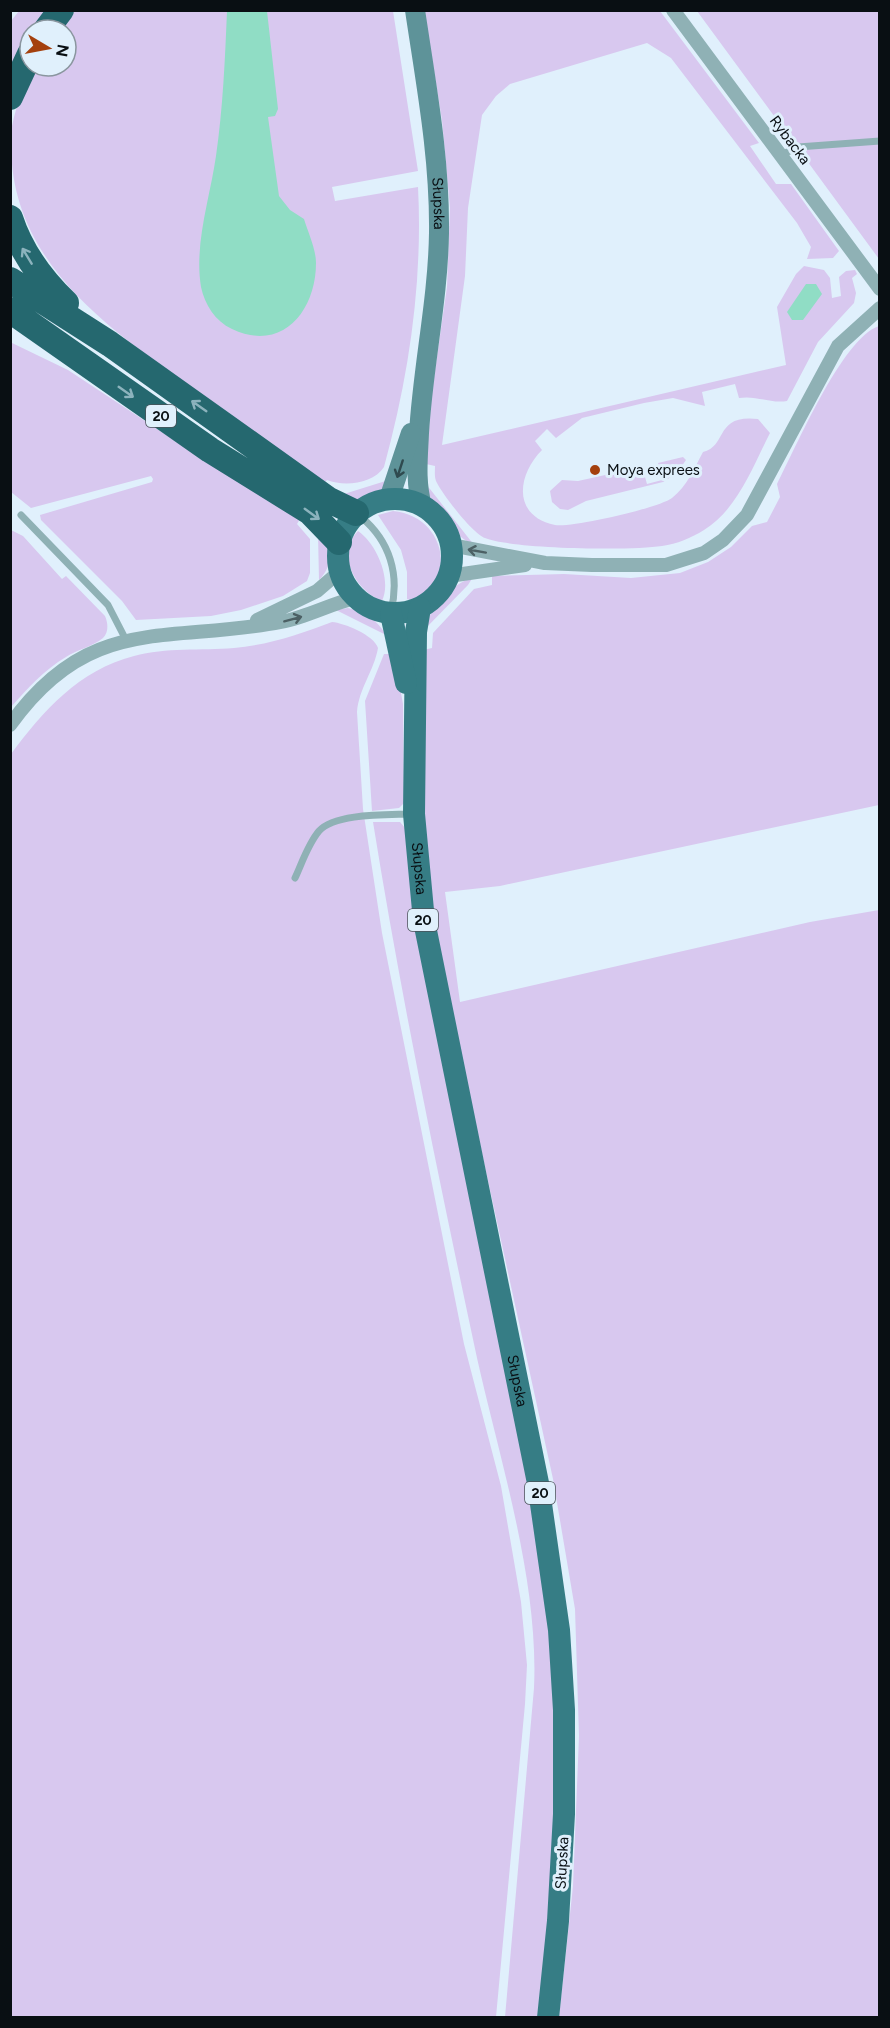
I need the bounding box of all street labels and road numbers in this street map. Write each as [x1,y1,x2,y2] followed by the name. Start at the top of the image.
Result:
[766,112,814,168] street label: Rybacka
[428,177,448,230] street label: Słupska
[146,405,176,427] road number: 20
[408,841,430,895] street label: Słupska
[408,909,438,931] road number: 20
[503,1353,531,1408] street label: Słupska
[525,1482,555,1504] road number: 20
[552,1836,572,1890] street label: Słupska

